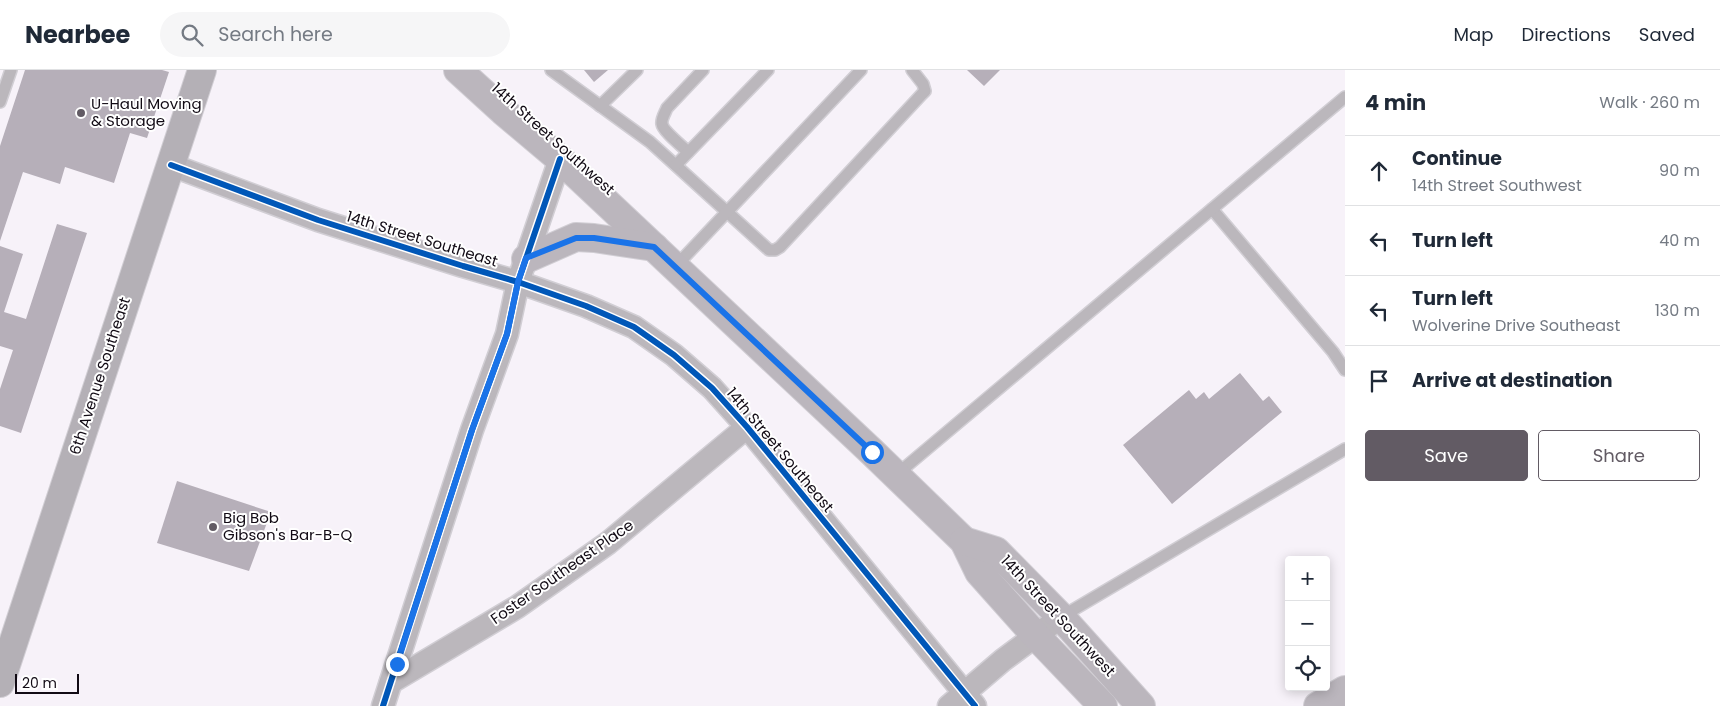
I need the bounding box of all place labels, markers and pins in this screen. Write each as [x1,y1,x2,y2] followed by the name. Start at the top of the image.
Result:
[91,93,202,131] place label: U-Haul Moving & Storage
[75,107,87,119] marker: U-Haul Moving & Storage
[223,507,352,545] place label: Big Bob Gibson's Bar-B-Q
[207,521,219,533] marker: Big Bob Gibson's Bar-B-Q

